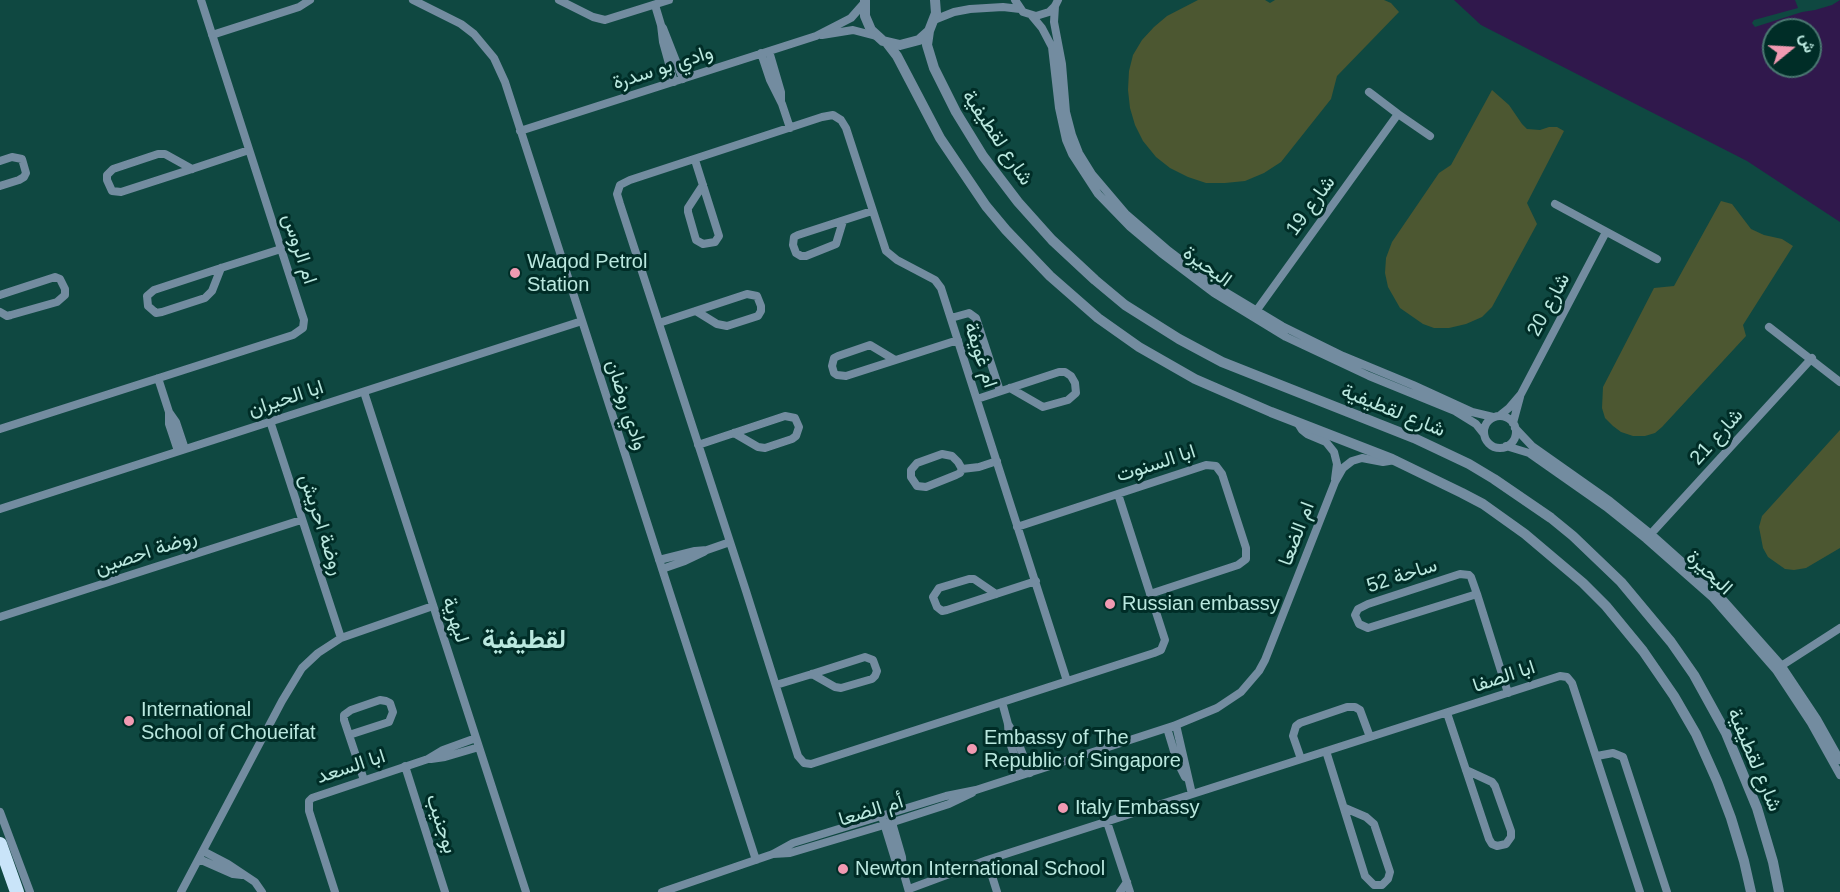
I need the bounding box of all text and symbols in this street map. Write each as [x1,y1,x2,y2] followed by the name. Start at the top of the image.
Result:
[1762,18,1822,78] north arrow
[1797,31,1819,55] text: ش
[610,40,716,96] street label: وادي بو سدرة
[956,86,1038,190] street label: شارع لقطيفية
[1281,171,1341,241] street label: شارع 19
[276,211,322,287] street label: ام الروس
[1178,241,1236,293] street label: البحيرة
[527,250,647,297] place label: Waqod Petrol Station
[508,266,522,280] marker: Waqod Petrol Station
[1522,269,1576,341] street label: شارع 20
[958,319,1002,391] street label: ام غويفة
[600,357,652,453] street label: وادي روضان
[245,376,327,422] street label: ابا الحيران
[1338,379,1448,443] street label: شارع لقطيفية
[1685,404,1749,470] street label: شارع 21
[1113,440,1199,488] street label: ابا السنوت
[293,471,349,579] street label: روضة احريش
[1274,499,1320,569] street label: ام الضعا
[92,525,200,581] street label: روضة احصين
[1681,546,1737,600] street label: البحيرة
[1364,553,1440,599] street label: ساحة 52
[1122,592,1280,616] place label: Russian embassy
[436,594,474,646] street label: لبهرية
[1103,597,1117,611] marker: Russian embassy
[482,625,566,657] district label: لقطيفية
[1470,656,1538,698] street label: ابا الصفا
[141,698,316,745] place label: International School of Choueifat
[1721,705,1787,815] street label: شارع لقطيفية
[122,714,136,728] marker: International School of Choueifat
[984,726,1181,773] place label: Embassy of The Republic of Singapore
[965,742,979,756] marker: Embassy of The Republic of Singapore
[314,745,388,789] street label: ابا السعد
[836,790,906,832] street label: أم الضعا
[420,791,462,857] street label: بوجنيب
[1075,796,1199,820] place label: Italy Embassy
[1056,801,1070,815] marker: Italy Embassy
[855,857,1105,881] place label: Newton International School
[836,862,850,876] marker: Newton International School

